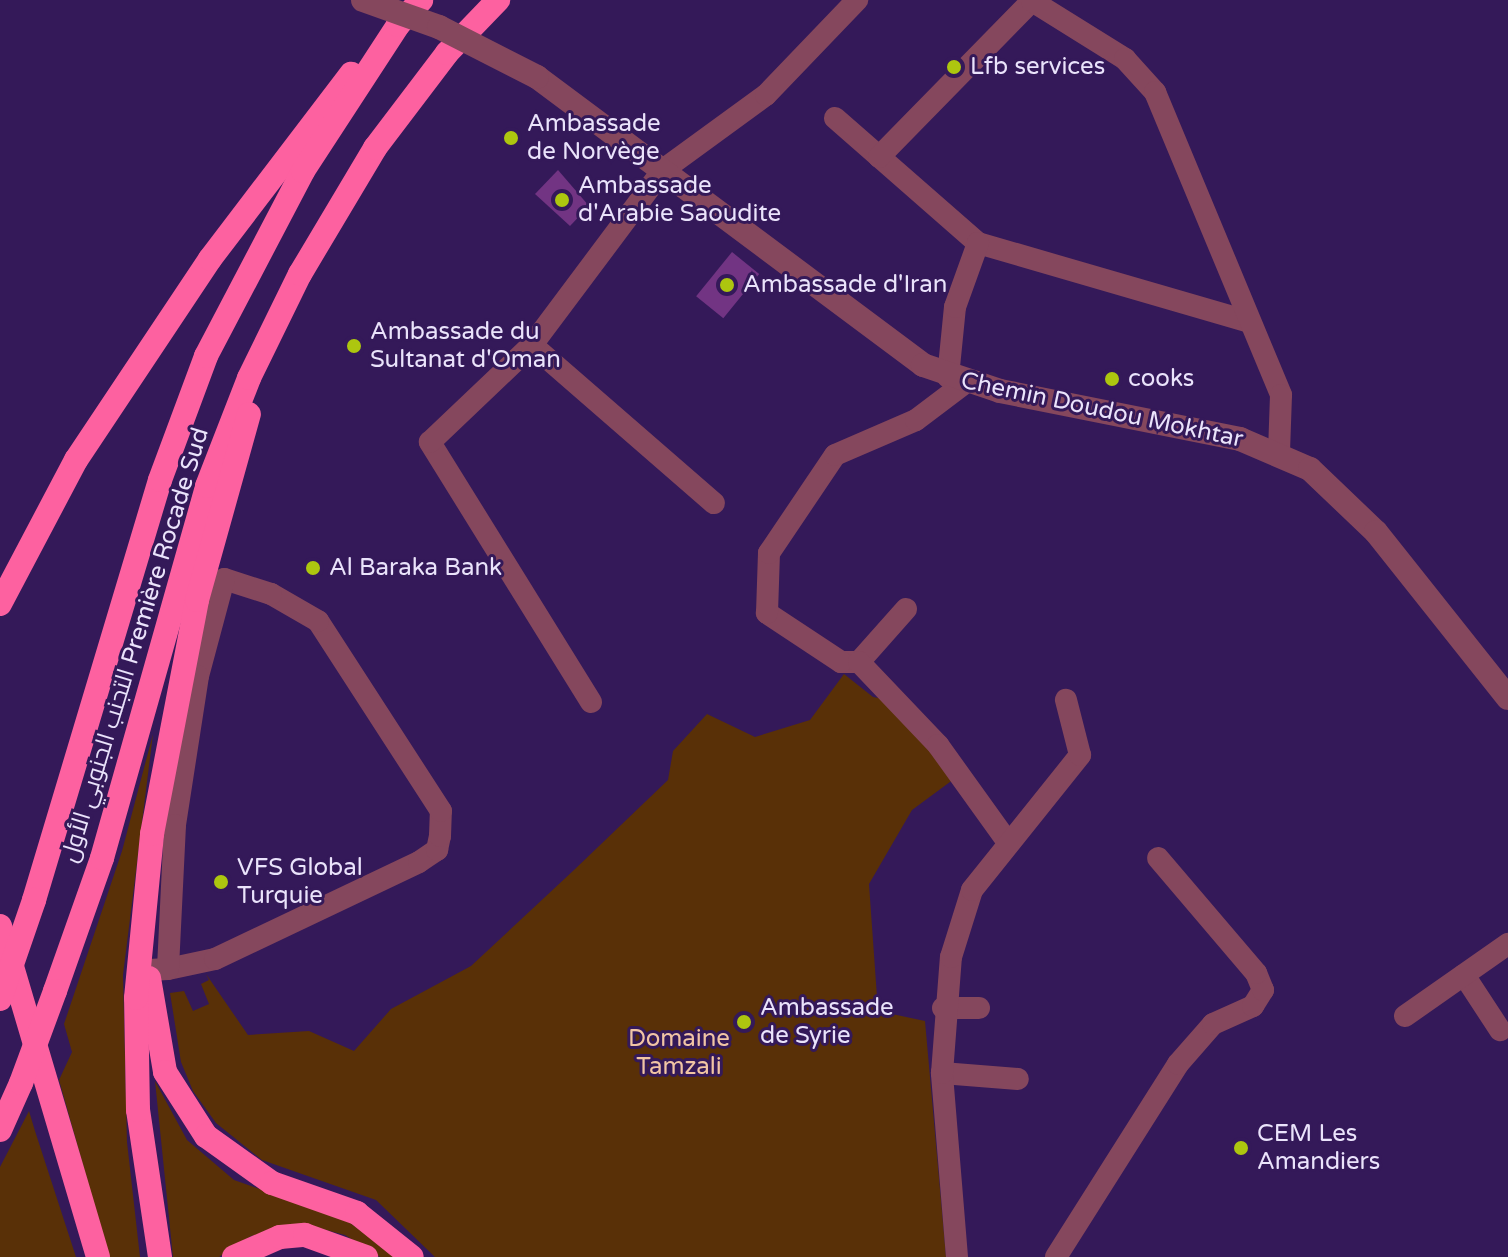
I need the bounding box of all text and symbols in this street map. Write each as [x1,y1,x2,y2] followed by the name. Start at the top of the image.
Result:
[970,53,1105,81] place label: Lfb services
[945,58,963,76] marker: Lfb services
[527,110,661,166] place label: Ambassade de Norvège
[502,129,520,147] marker: Ambassade de Norvège
[578,172,781,228] place label: Ambassade d'Arabie Saoudite
[553,191,571,209] marker: Ambassade d'Arabie Saoudite
[743,271,947,299] place label: Ambassade d'Iran
[718,276,736,294] marker: Ambassade d'Iran
[370,318,561,374] place label: Ambassade du Sultanat d'Oman
[345,337,363,355] marker: Ambassade du Sultanat d'Oman
[1128,365,1194,393] place label: cooks
[958,366,1246,454] street label: Chemin Doudou Mokhtar
[1103,370,1121,388] marker: cooks
[55,424,215,866] street label: التجنب الجنوبي الأول Première Rocade Sud
[329,554,502,582] place label: Al Baraka Bank
[304,559,322,577] marker: Al Baraka Bank
[237,854,363,910] place label: VFS Global Turquie
[212,873,230,891] marker: VFS Global Turquie
[760,994,894,1050] place label: Ambassade de Syrie
[735,1013,753,1031] marker: Ambassade de Syrie
[628,1025,730,1081] park label: Domaine Tamzali
[1257,1120,1380,1176] place label: CEM Les Amandiers
[1232,1139,1250,1157] marker: CEM Les Amandiers

